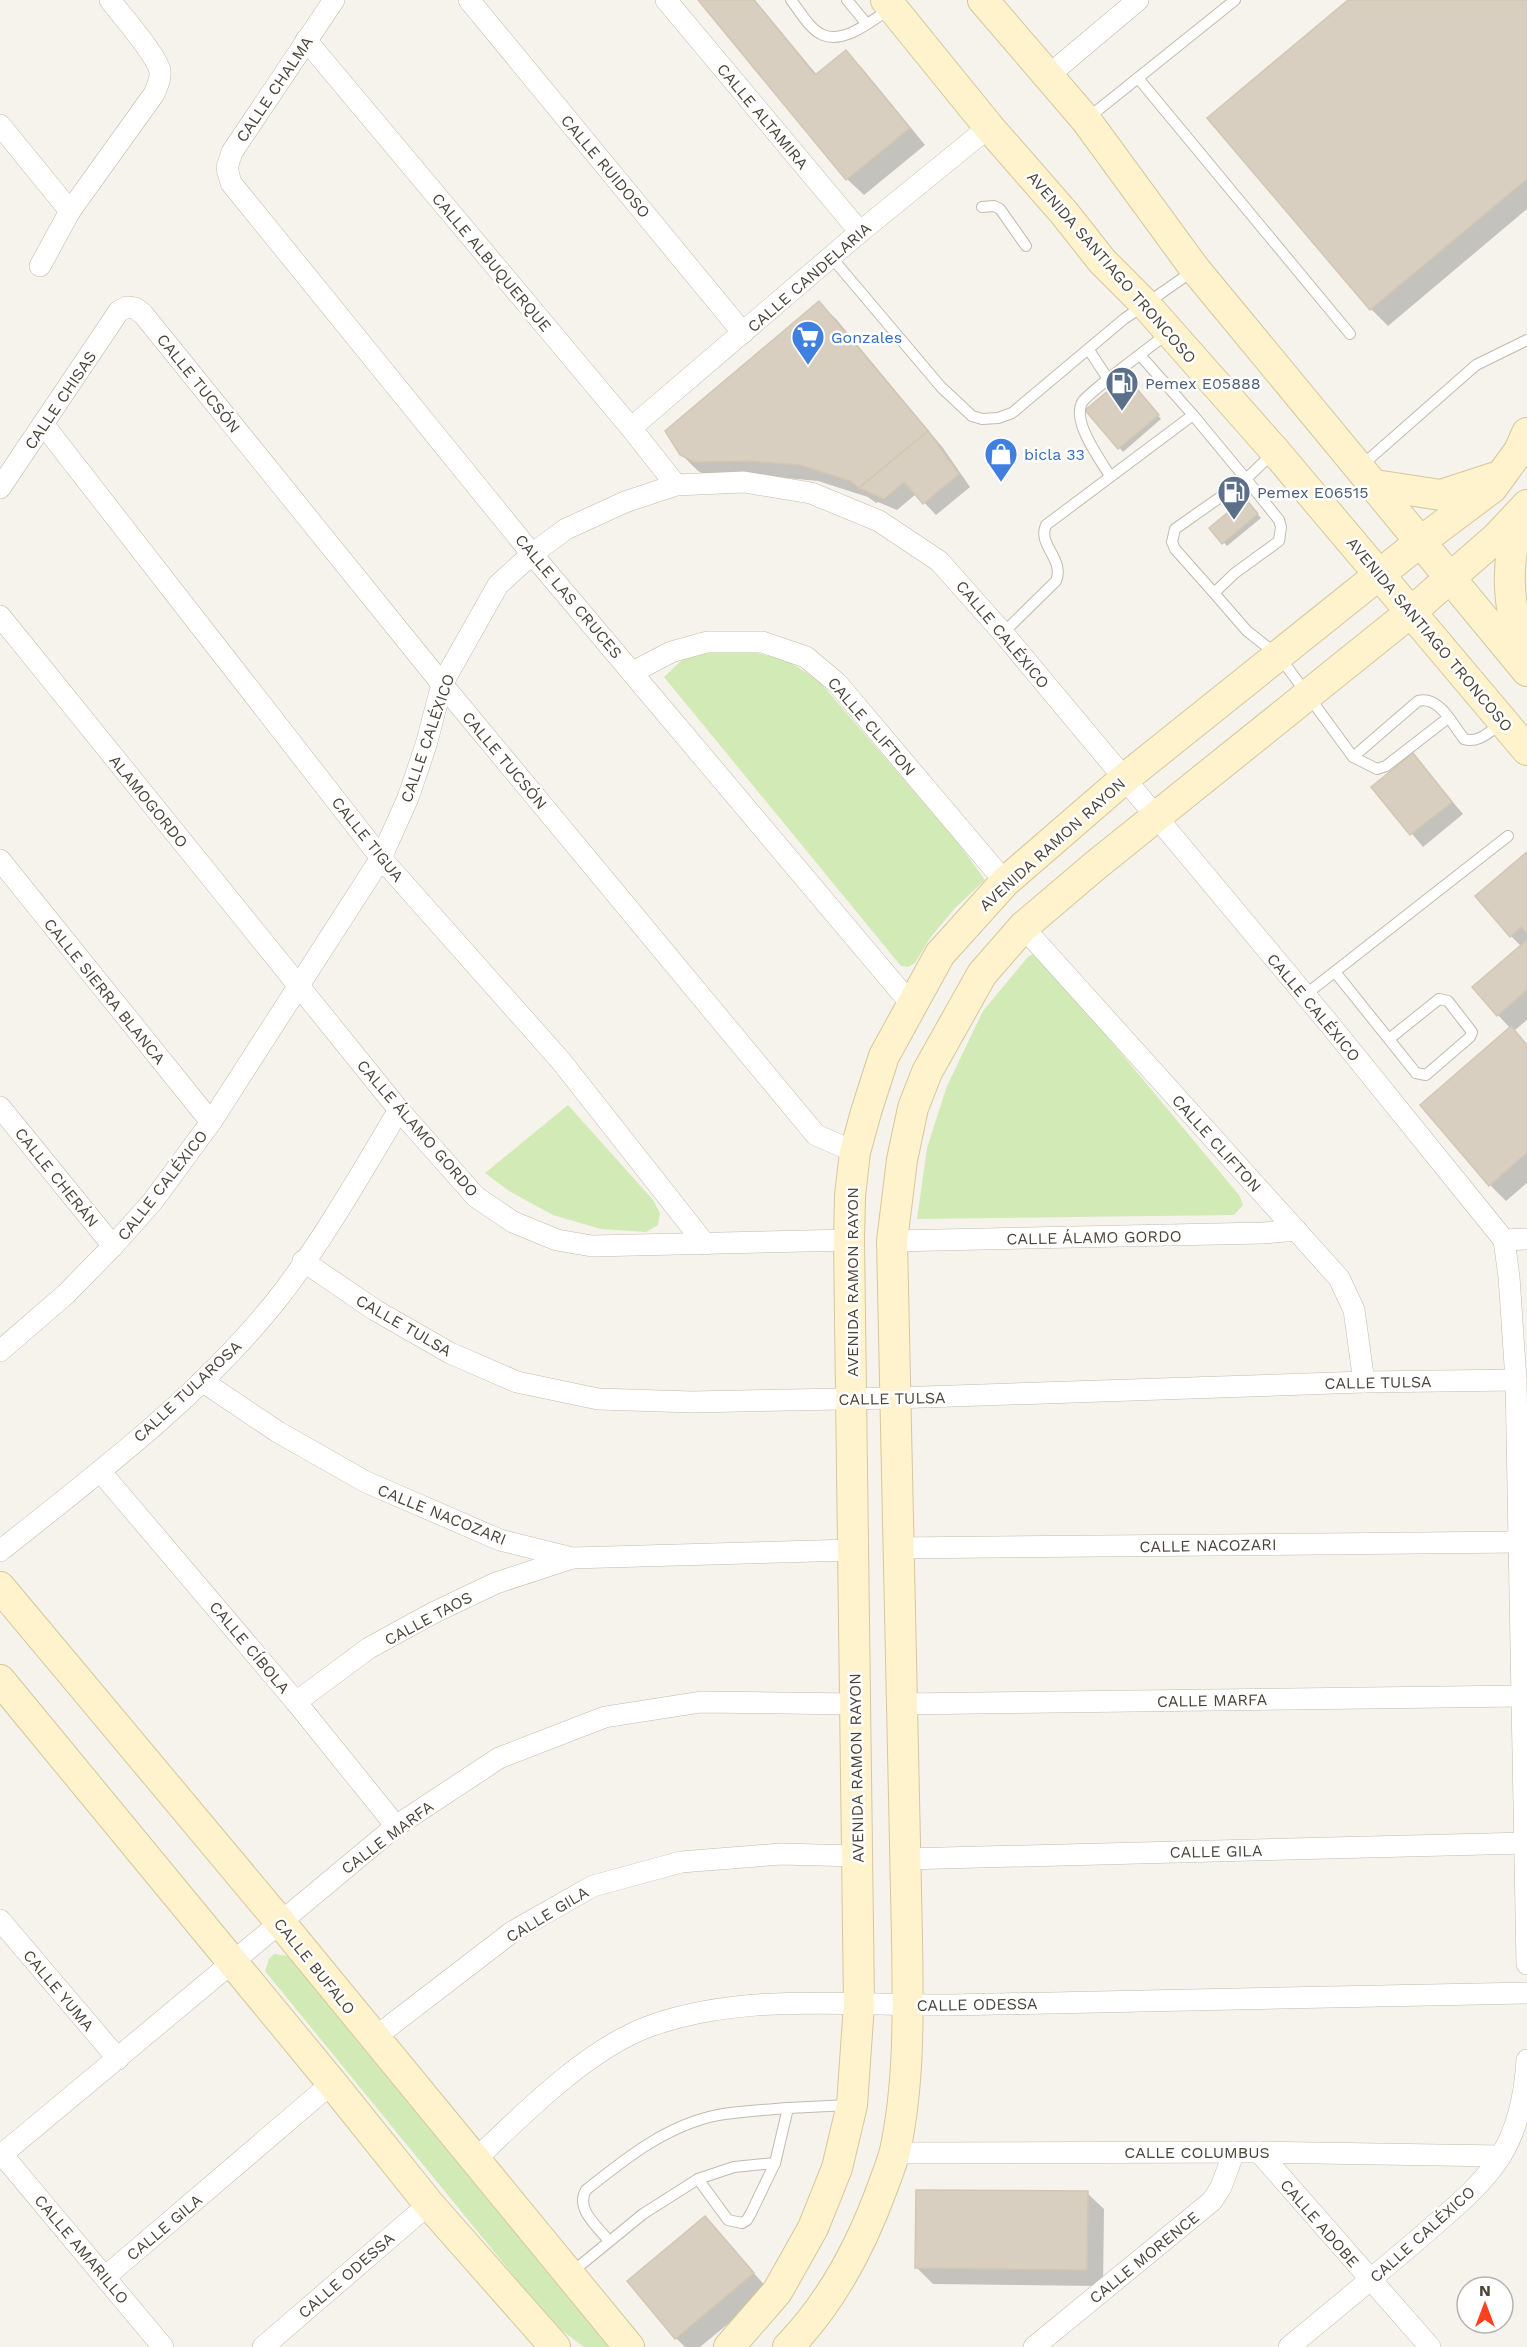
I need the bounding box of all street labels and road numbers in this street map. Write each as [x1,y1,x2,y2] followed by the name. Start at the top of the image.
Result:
[232,32,317,146] street label: CALLE CHALMA
[713,60,813,173] street label: CALLE ALTAMIRA
[557,111,654,222] street label: CALLE RUIDOSO
[1023,168,1200,367] street label: AVENIDA SANTIAGO TRONCOSO
[428,189,555,336] street label: CALLE ALBUQUERQUE
[744,218,875,336] street label: CALLE CANDELARIA
[153,330,244,437] street label: CALLE TUCSÓN
[20,347,100,453] street label: CALLE CHISAS
[511,530,626,662] street label: CALLE LAS CRUCES
[1343,533,1517,735] street label: AVENIDA SANTIAGO TRONCOSO
[952,577,1053,692] street label: CALLE CALÉXICO
[397,671,458,805] street label: CALLE CALÉXICO
[824,673,920,780] street label: CALLE CLIFTON
[458,708,551,813] street label: CALLE TUCSÓN
[105,751,192,852] street label: ALAMOGORDO
[975,774,1129,915] street label: AVENIDA RAMON RAYON
[328,793,408,886] street label: CALLE TIGUA
[40,915,170,1068] street label: CALLE SIERRA BLANCA
[1263,950,1364,1065] street label: CALLE CALÉXICO
[353,1056,482,1201] street label: CALLE ÁLAMO GORDO
[1168,1091,1265,1196] street label: CALLE CLIFTON
[11,1124,102,1231] street label: CALLE CHERÁN
[113,1126,211,1244] street label: CALLE CALÉXICO
[843,1187,862,1377] street label: AVENIDA RAMON RAYON
[1006,1226,1182,1249] street label: CALLE ÁLAMO GORDO
[353,1290,455,1361] street label: CALLE TULSA
[130,1336,245,1446] street label: CALLE TULAROSA
[1324,1372,1432,1393] street label: CALLE TULSA
[838,1388,946,1409] street label: CALLE TULSA
[375,1480,509,1549] street label: CALLE NACOZARI
[1139,1535,1277,1556] street label: CALLE NACOZARI
[381,1587,475,1649] street label: CALLE TAOS
[206,1597,294,1698] street label: CALLE CÍBOLA
[845,1673,868,1863] street label: AVENIDA RAMON RAYON
[1157,1690,1268,1711] street label: CALLE MARFA
[337,1796,437,1878] street label: CALLE MARFA
[1169,1841,1263,1862] street label: CALLE GILA
[503,1882,592,1946] street label: CALLE GILA
[270,1914,359,2018] street label: CALLE BUFALO
[19,1946,98,2035] street label: CALLE YUMA
[916,1994,1038,2015] street label: CALLE ODESSA
[1124,2143,1270,2162] street label: CALLE COLUMBUS
[1276,2175,1363,2271] street label: CALLE ADOBE
[1366,2182,1479,2287] street label: CALLE CALÉXICO
[123,2190,206,2264] street label: CALLE GILA
[30,2191,133,2308] street label: CALLE AMARILLO
[1086,2207,1203,2307] street label: CALLE MORENCE
[294,2228,399,2322] street label: CALLE ODESSA

